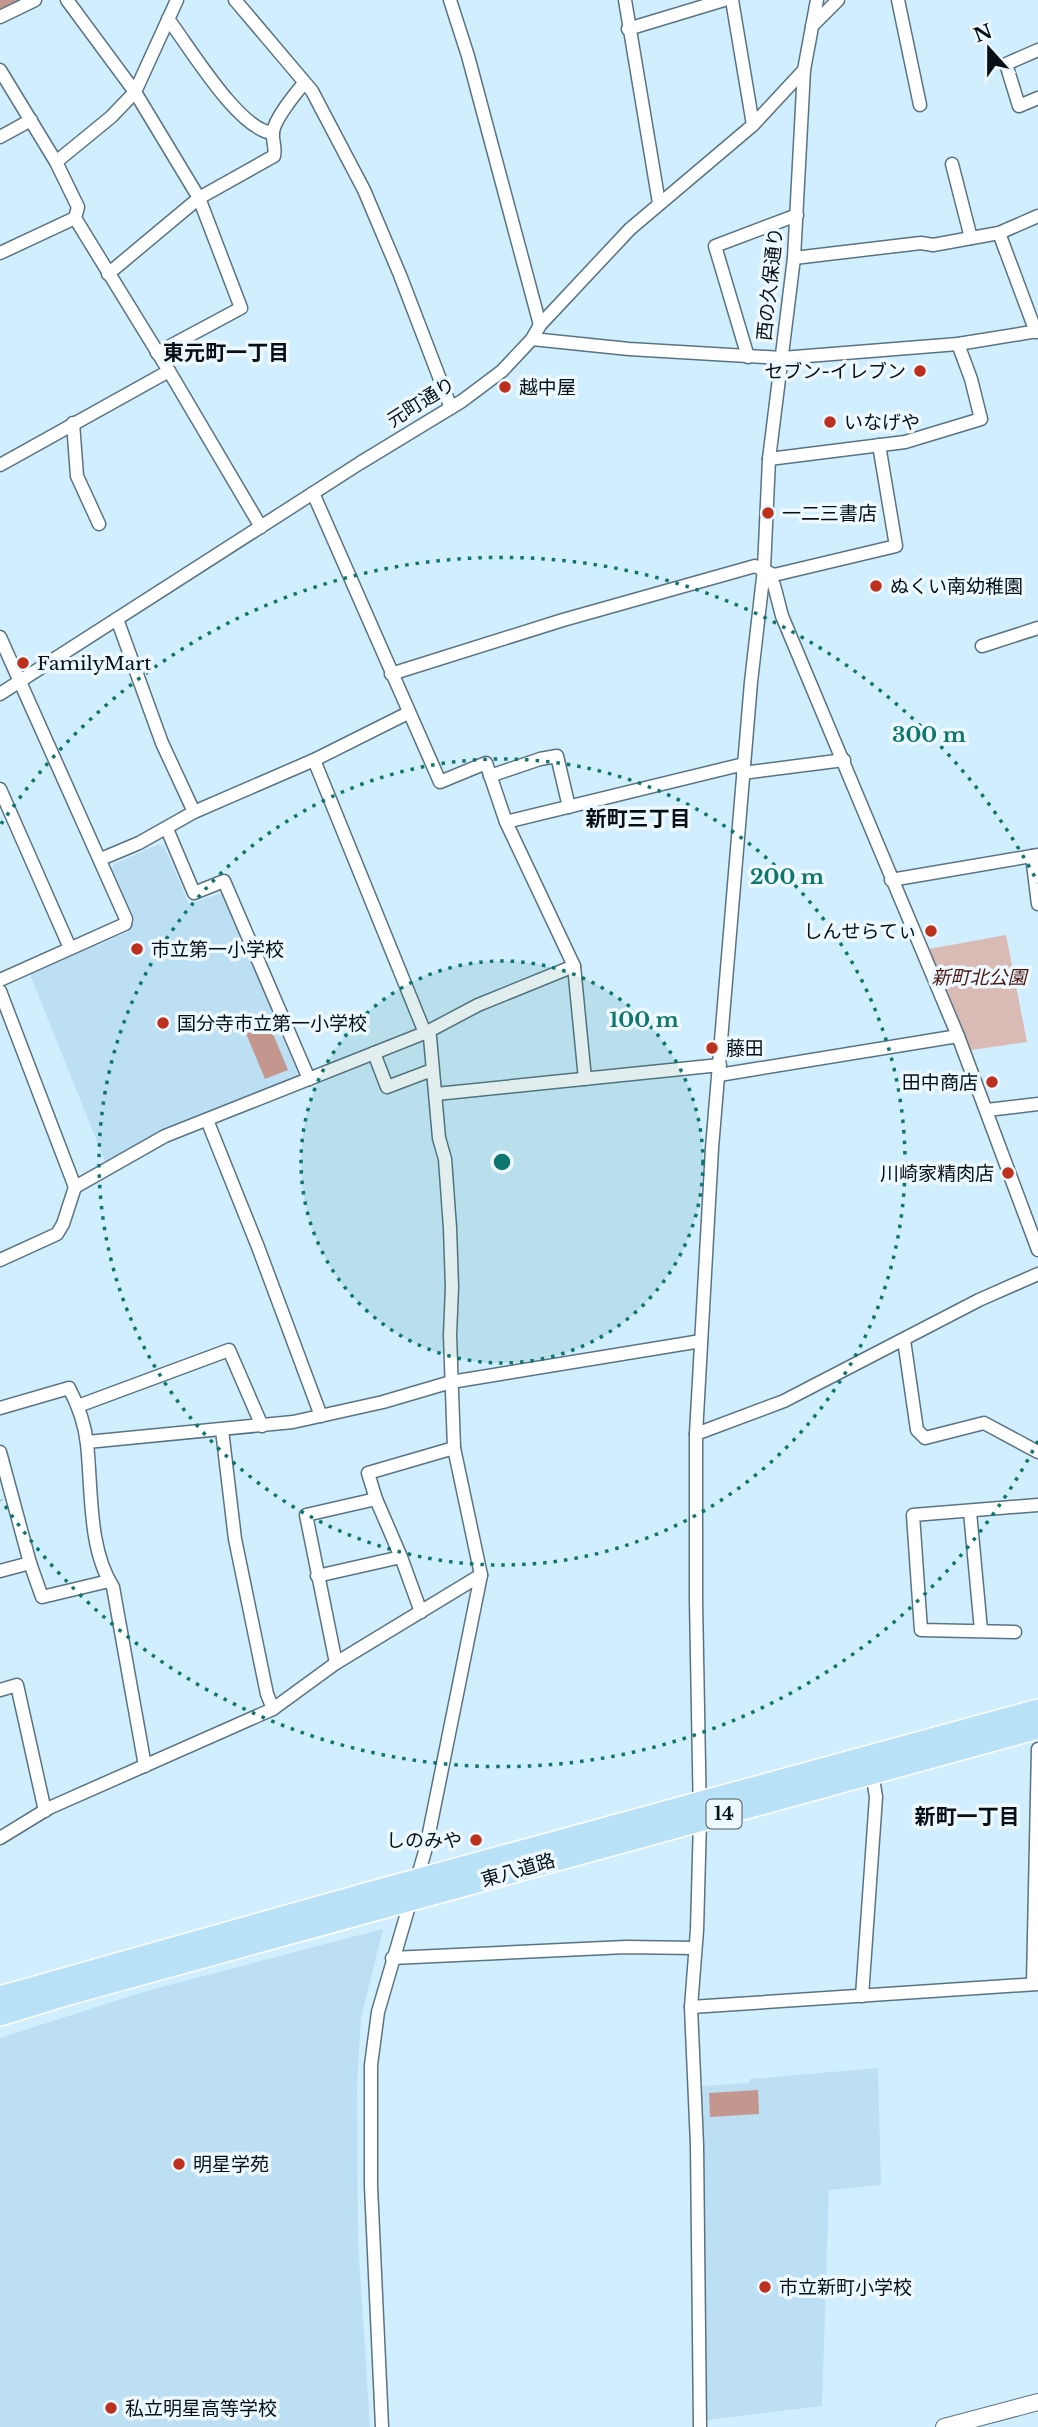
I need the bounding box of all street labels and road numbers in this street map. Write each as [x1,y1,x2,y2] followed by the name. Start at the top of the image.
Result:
[753,226,787,342] street label: 西の久保通り
[383,372,459,432] street label: 元町通り
[706,1800,742,1828] road number: 14
[478,1848,558,1892] street label: 東八道路

